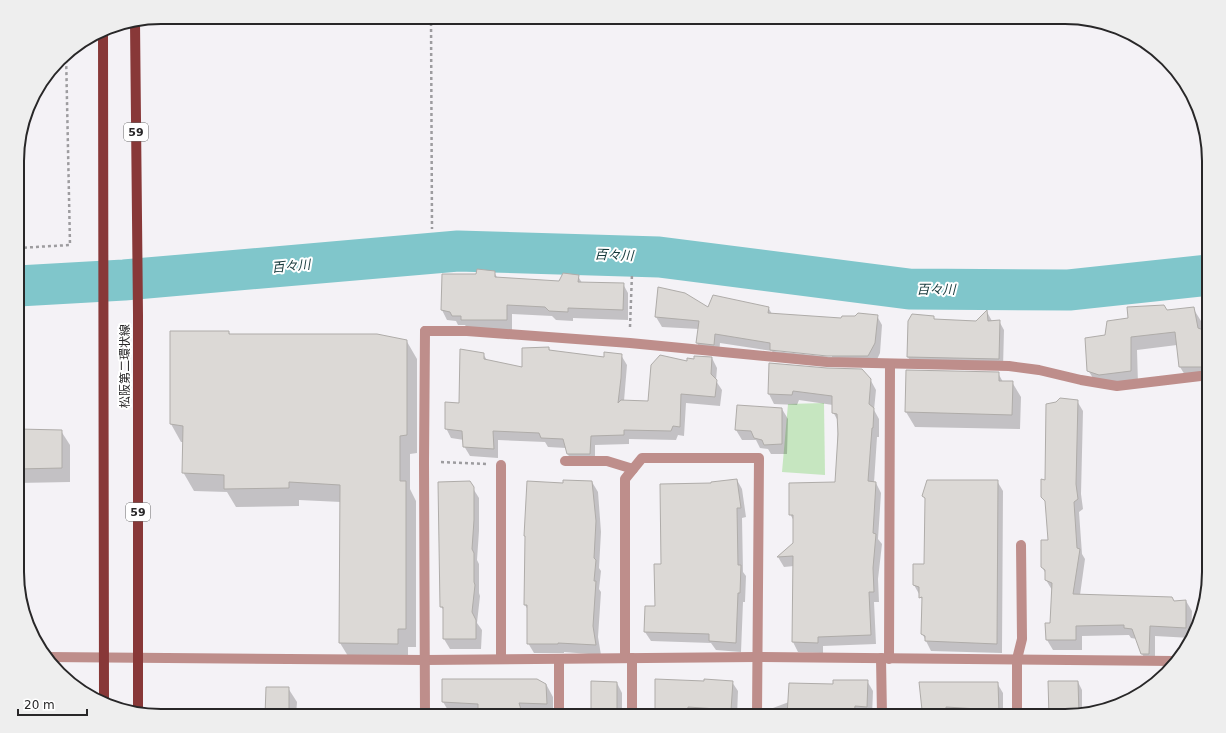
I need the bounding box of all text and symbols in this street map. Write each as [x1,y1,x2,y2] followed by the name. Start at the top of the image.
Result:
[124,123,148,141] road number: 59
[594,247,636,263] water label: 百々川
[271,257,313,275] water label: 百々川
[916,282,957,297] water label: 百々川
[118,324,132,408] street label: 松阪第二環状線
[126,503,150,521] road number: 59
[18,691,87,717] scale bar
[24,698,55,712] text: 20 m

